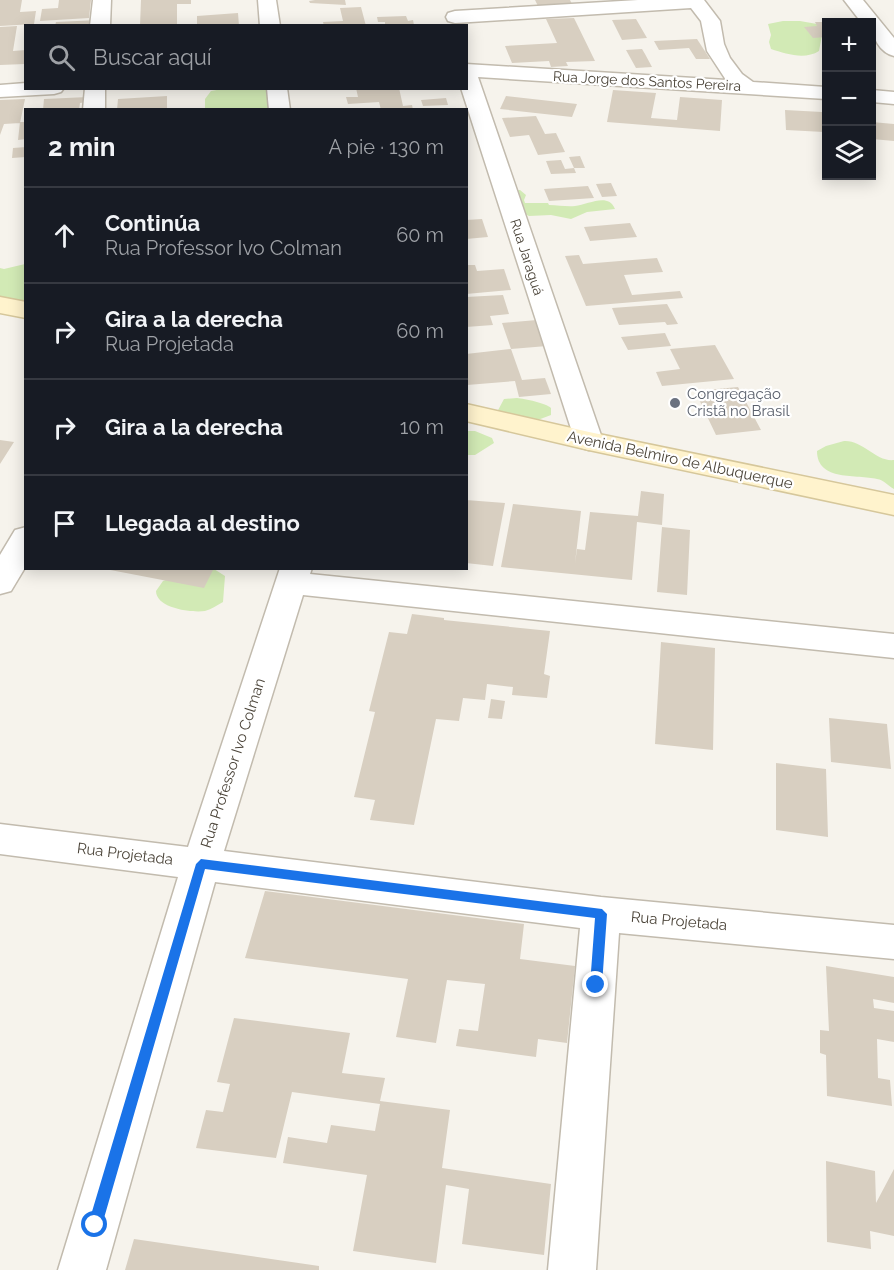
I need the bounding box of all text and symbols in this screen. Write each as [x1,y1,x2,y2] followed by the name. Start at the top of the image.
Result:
[822,18,876,180] map controls
[822,18,876,72] button: +
[24,24,468,90] search box
[45,41,78,74] icon: search
[93,44,212,70] text: Buscar aquí
[553,68,741,94] street label: Rua Jorge dos Santos Pereira
[822,72,876,126] button: −
[822,126,876,180] button: layers
[48,132,115,162] text: 2 min
[329,135,444,159] text: A pie · 130 m
[105,210,200,236] text: Continúa
[507,217,547,297] street label: Rua Jaraguá
[48,219,81,252] icon: ahead
[396,223,444,247] text: 60 m
[105,236,342,260] text: Rua Professor Ivo Colman
[105,306,283,332] text: Gira a la derecha
[48,315,81,348] icon: right
[396,319,444,343] text: 60 m
[105,332,234,356] text: Rua Projetada
[687,385,791,420] place label: Congregação Cristã no Brasil
[668,396,682,410] marker: Congregação Cristã no Brasil
[48,411,81,444] icon: right
[105,414,283,440] text: Gira a la derecha
[400,415,444,439] text: 10 m
[566,427,795,493] street label: Avenida Belmiro de Albuquerque
[48,507,81,540] icon: arrive
[105,510,300,536] text: Llegada al destino
[197,676,269,850] street label: Rua Professor Ivo Colman
[76,839,174,869] street label: Rua Projetada
[630,908,728,934] street label: Rua Projetada
[582,971,608,997] route end
[81,1211,107,1237] route start

